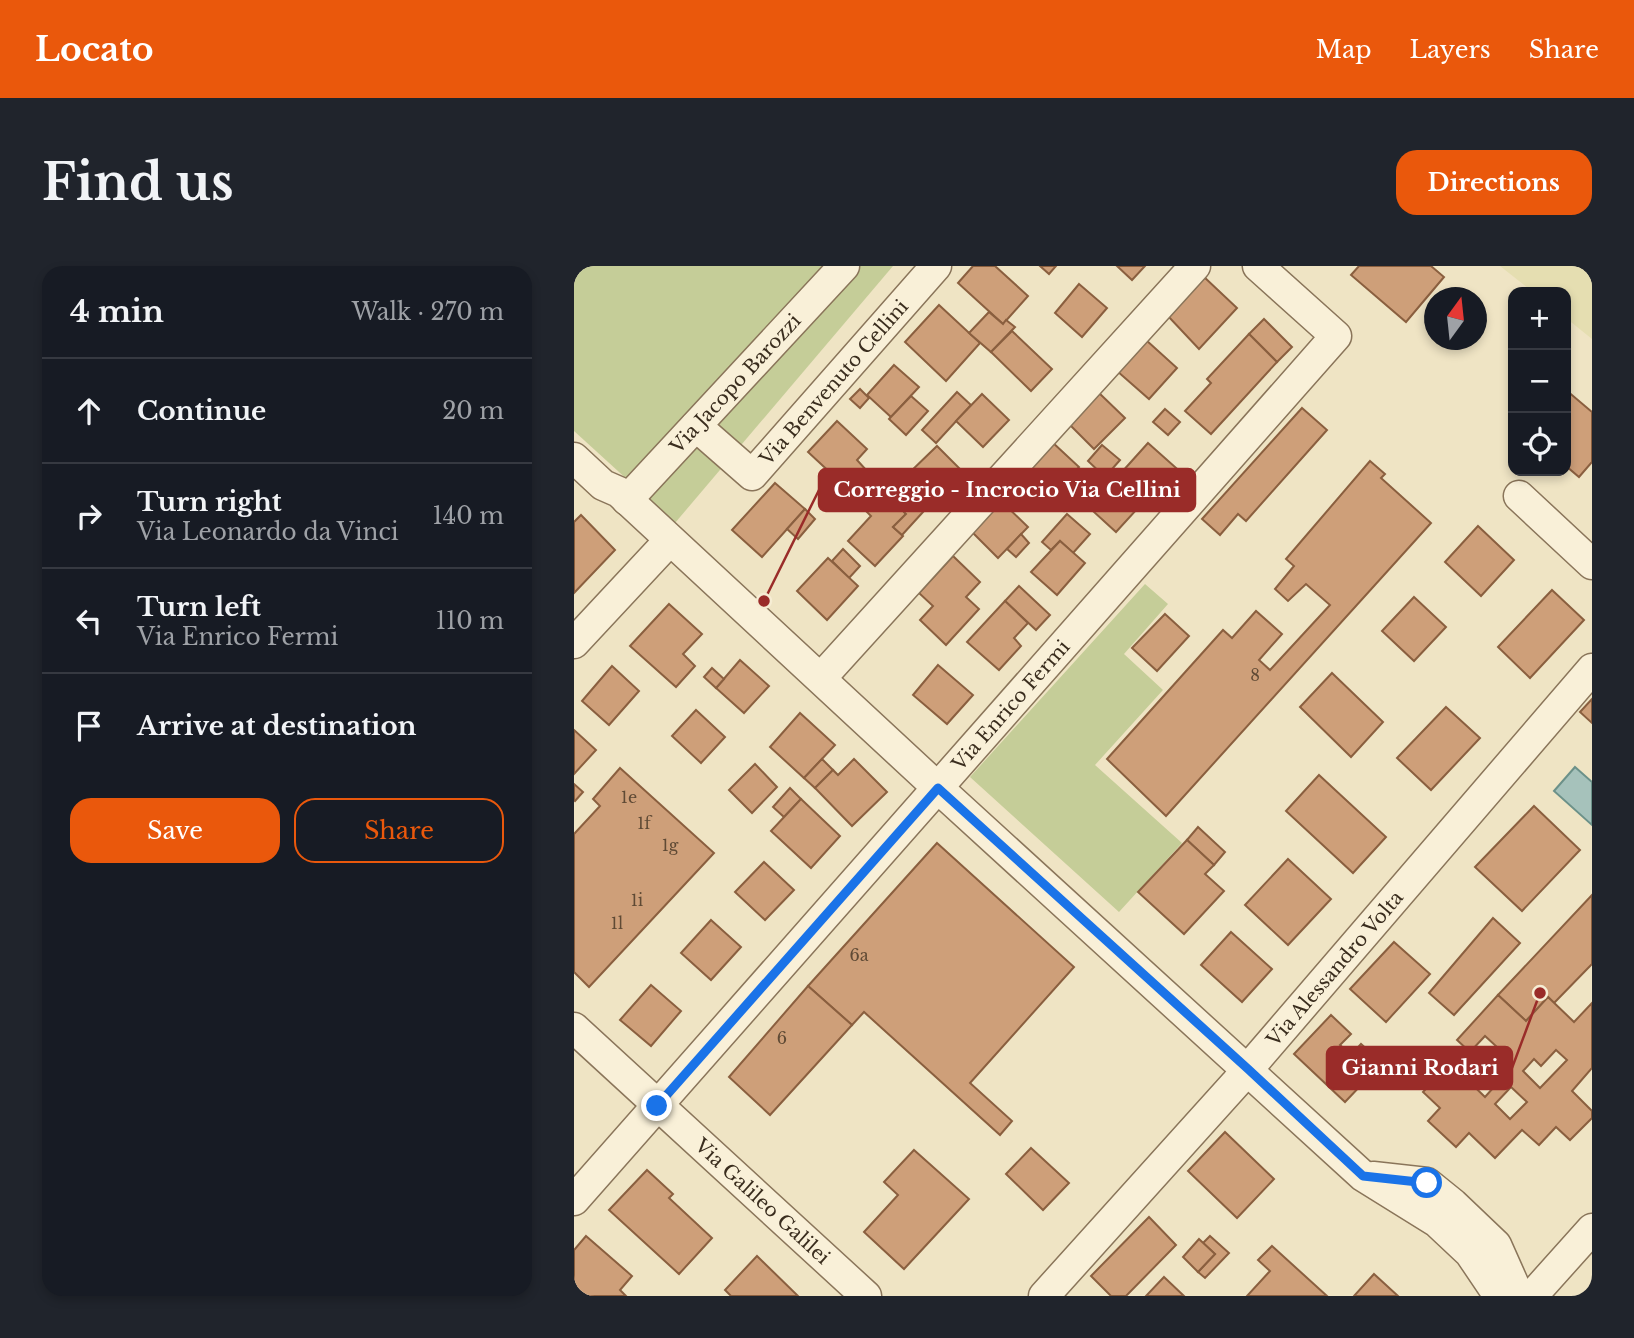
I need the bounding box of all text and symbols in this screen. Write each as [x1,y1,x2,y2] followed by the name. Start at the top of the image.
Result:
[35,29,154,70] text: Locato
[1316,35,1372,64] text: Map
[1410,35,1491,64] text: Layers
[1529,35,1599,64] text: Share
[1396,150,1592,215] button: Directions
[42,152,234,213] text: Find us
[1424,287,1487,350] north arrow
[1508,287,1571,476] map controls
[1508,287,1571,350] button: +
[70,293,164,330] text: 4 min
[754,295,913,471] street label: Via Benvenuto Cellini
[352,298,504,326] text: Walk · 270 m
[665,309,806,459] street label: Via Jacopo Barozzi
[1508,350,1571,413] button: −
[70,392,108,430] icon: ahead
[137,395,266,427] text: Continue
[442,397,504,425] text: 20 m
[1508,413,1571,476] button: locate
[819,469,1195,511] callout: Correggio - Incrocio Via Cellini
[833,477,1181,503] text: Correggio - Incrocio Via Cellini
[137,486,282,518] text: Turn right
[70,497,108,535] icon: right
[433,502,504,530] text: 140 m
[137,518,399,546] text: Via Leonardo da Vinci
[137,591,261,623] text: Turn left
[70,602,108,640] icon: left
[436,607,504,635] text: 110 m
[137,623,338,651] text: Via Enrico Fermi
[947,635,1075,776] street label: Via Enrico Fermi
[1250,665,1260,685] house number: 8
[70,707,108,745] icon: arrive
[137,710,417,742] text: Arrive at destination
[621,787,637,807] house number: 1e
[70,798,280,863] button: Save
[294,798,504,863] button: Share
[637,813,653,833] house number: 1f
[662,835,679,855] house number: 1g
[1261,886,1408,1052] street label: Via Alessandro Volta
[631,890,644,910] house number: 1i
[611,913,623,933] house number: 1l
[849,945,869,965] house number: 6a
[777,1028,787,1048] house number: 6
[1327,1047,1512,1089] callout: Gianni Rodari
[1341,1055,1499,1081] text: Gianni Rodari
[641,1090,672,1121] route end
[689,1133,835,1269] street label: Via Galileo Galilei
[1411,1167,1442,1198] route start

